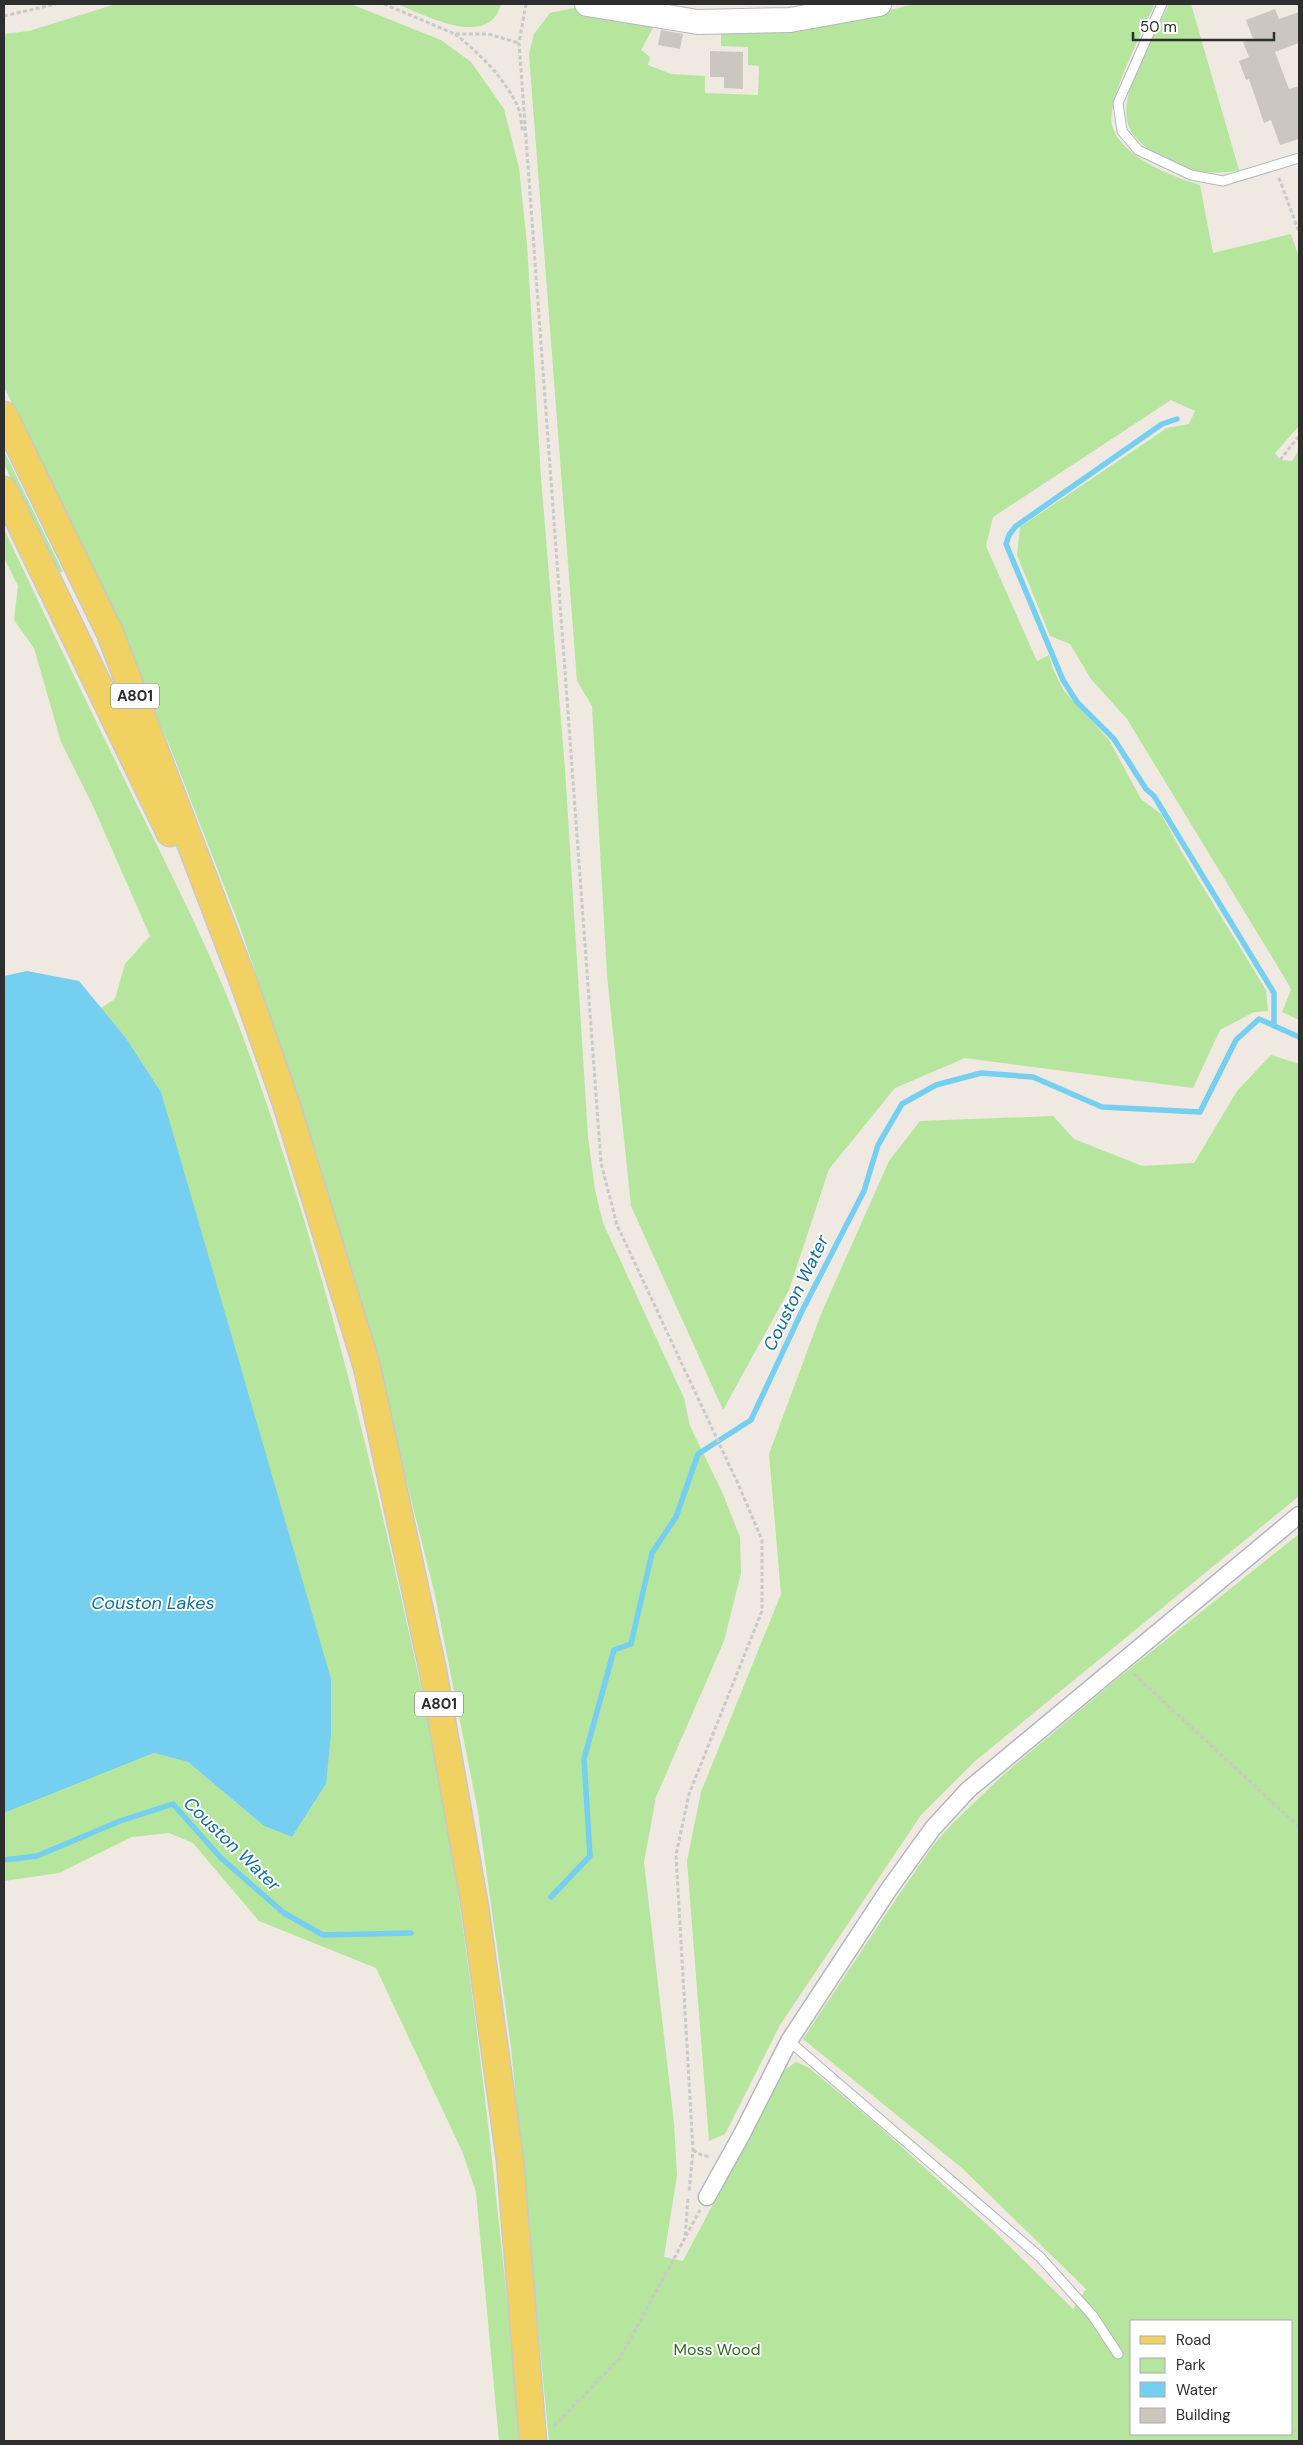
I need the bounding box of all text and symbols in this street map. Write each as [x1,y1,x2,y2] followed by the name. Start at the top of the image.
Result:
[1133,10,1274,42] scale bar
[1140,17,1177,37] text: 50 m
[111,684,159,708] road number: A801
[758,1230,835,1355] water label: Couston Water
[91,1591,215,1615] water label: Couston Lakes
[415,1692,463,1716] road number: A801
[178,1792,287,1897] water label: Couston Water
[1130,2320,1293,2435] legend
[1176,2330,1211,2350] text: Road
[674,2339,760,2360] park label: Moss Wood
[1176,2355,1206,2375] text: Park
[1176,2380,1218,2400] text: Water
[1176,2405,1231,2425] text: Building

